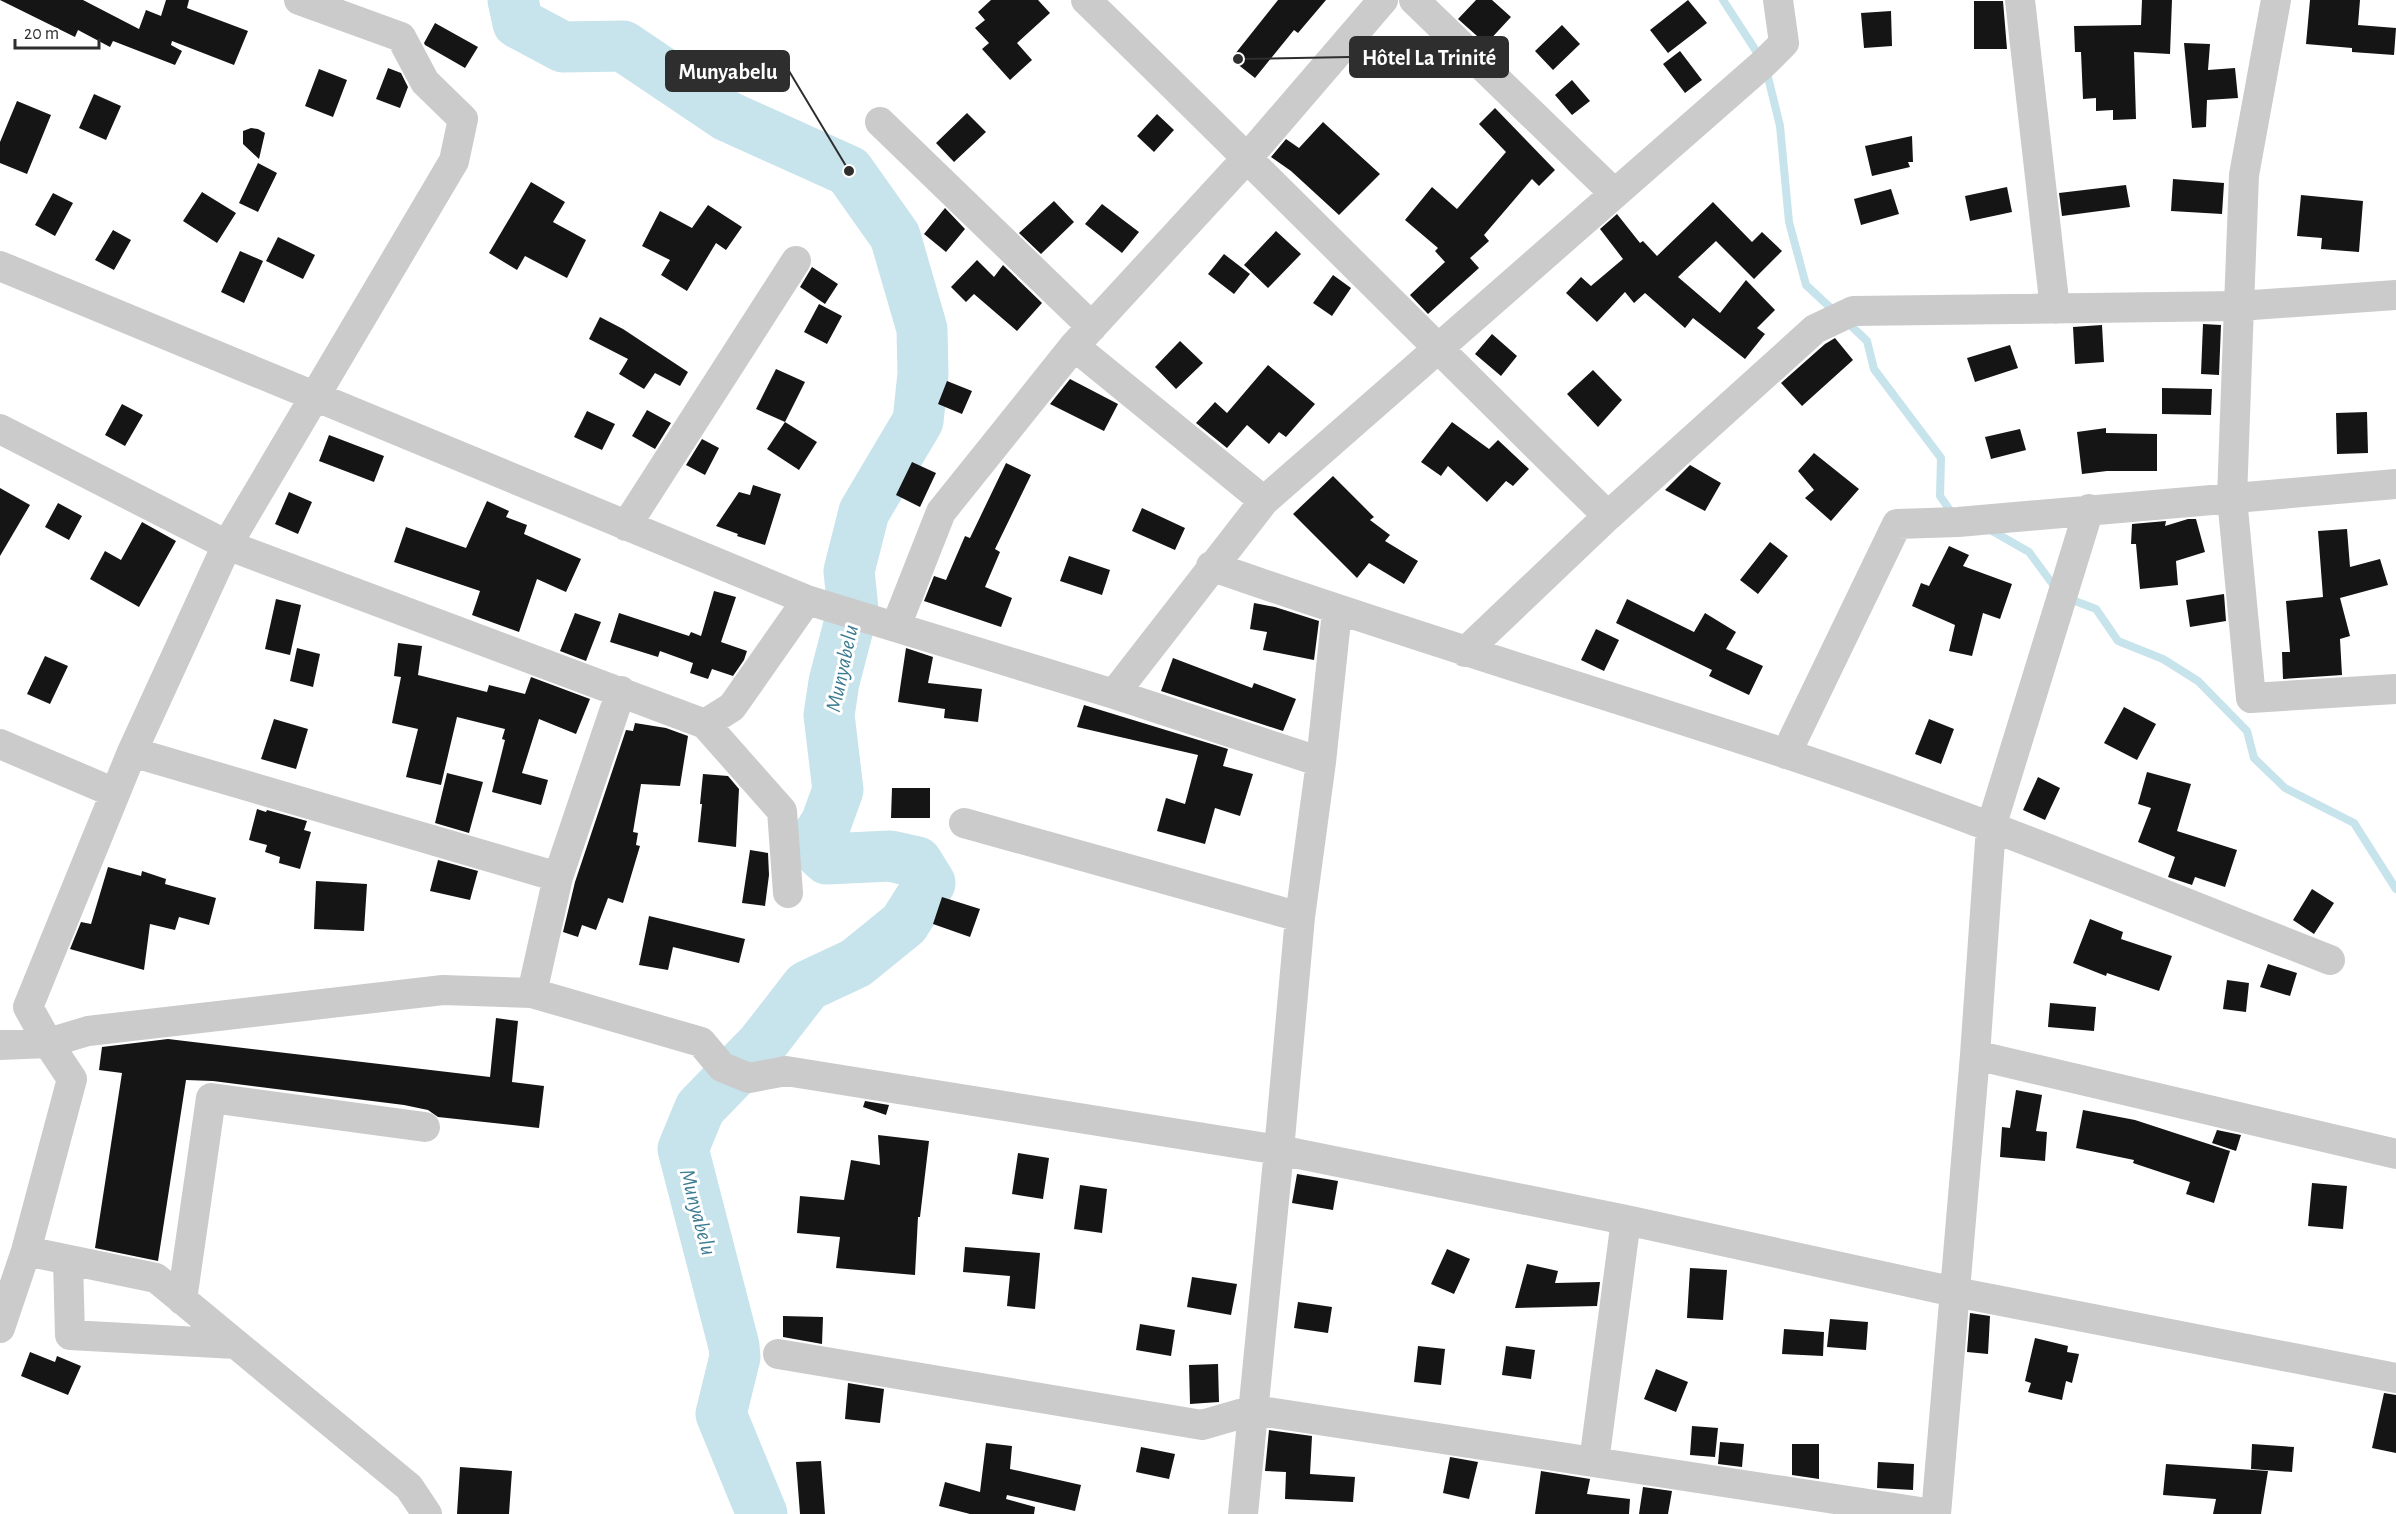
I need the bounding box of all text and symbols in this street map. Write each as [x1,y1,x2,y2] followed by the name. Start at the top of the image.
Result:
[15,12,99,50] scale bar
[24,25,59,43] text: 20 m
[1350,37,1508,77] callout: Hôtel La Trinité
[1362,47,1496,69] text: Hôtel La Trinité
[666,51,789,91] callout: Munyabelu
[678,61,778,84] text: Munyabelu
[822,623,862,714] water label: Munyabelu
[676,1167,720,1258] water label: Munyabelu

